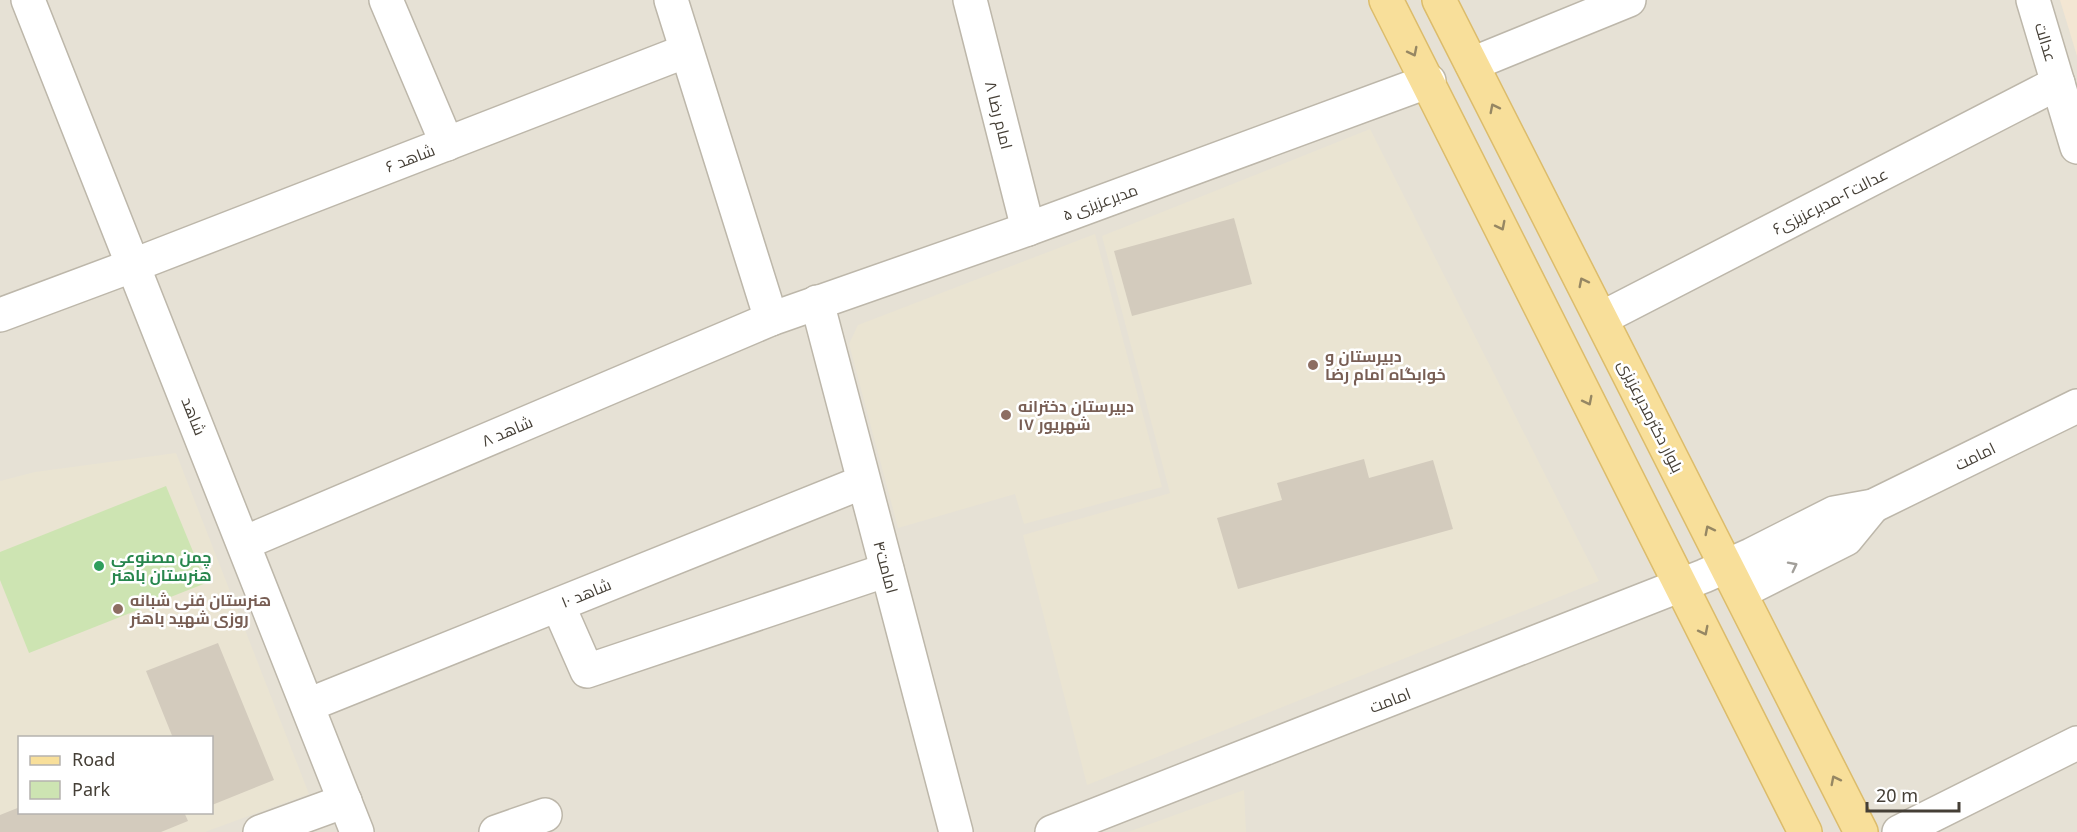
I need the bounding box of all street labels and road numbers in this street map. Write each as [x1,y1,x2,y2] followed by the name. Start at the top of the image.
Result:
[2030,20,2062,64] street label: عدالت
[979,79,1018,152] street label: امام رضا ۸
[382,139,438,177] street label: شاهد ۶
[1769,162,1891,240] street label: عدالت۲-مدبرعزیزی۶
[1059,178,1141,226] street label: مدبرعزیزی ۵
[1613,356,1689,476] street label: بلوار دکترمدبرعزیزی
[176,394,212,438] street label: شاهد
[478,410,536,452] street label: شاهد ۸
[1951,437,1999,475] street label: امامت
[868,538,904,596] street label: امامت۴
[558,573,614,613] street label: شاهد ۱۰
[1366,682,1414,718] street label: امامت

